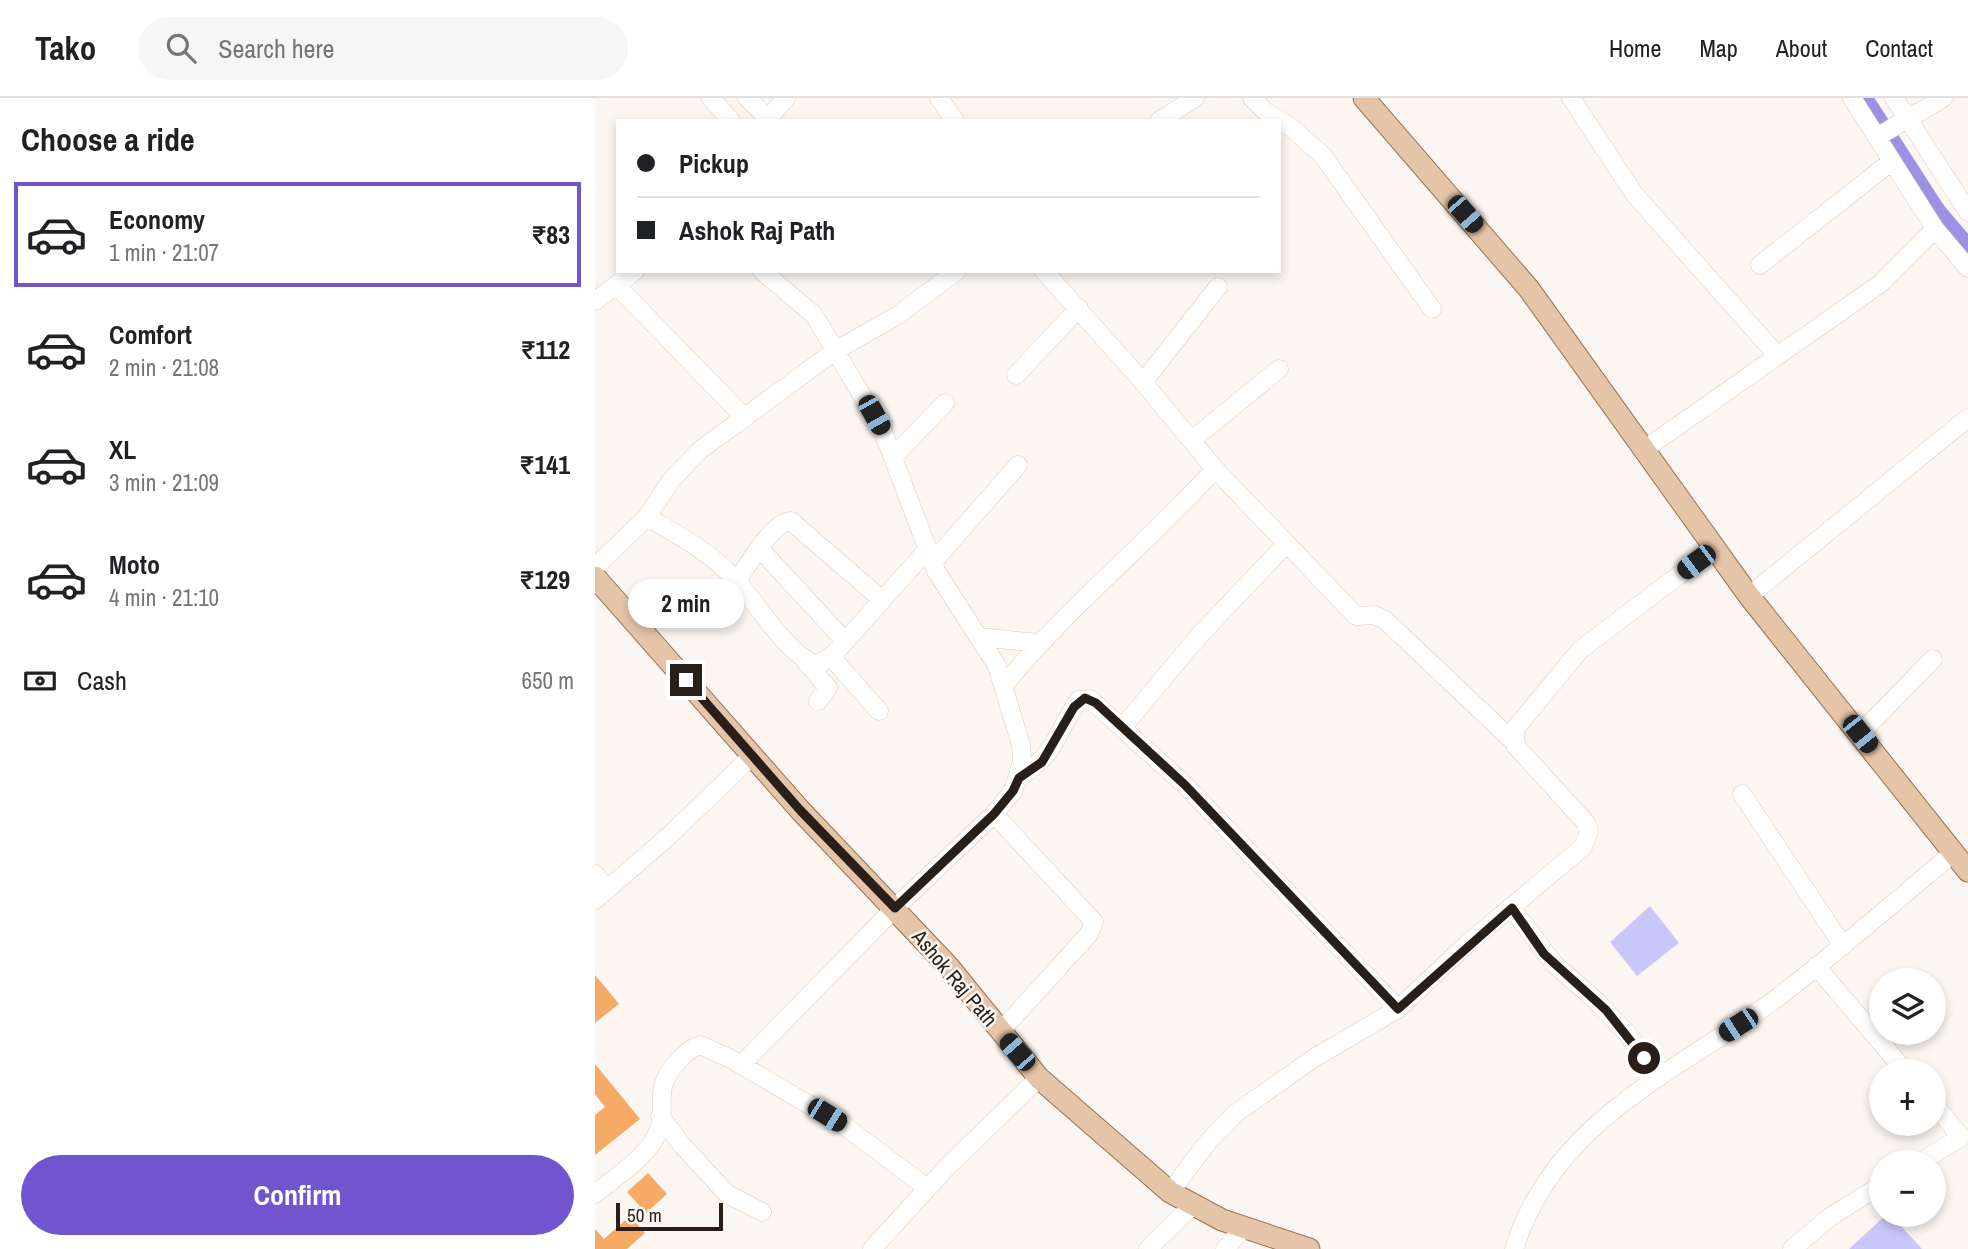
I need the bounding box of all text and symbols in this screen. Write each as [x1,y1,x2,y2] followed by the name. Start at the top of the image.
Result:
[138,17,628,80] search box
[35,26,96,70] text: Tako
[162,29,200,67] icon: search
[218,31,334,66] text: Search here
[1609,32,1661,64] text: Home
[1699,32,1738,64] text: Map
[1776,32,1827,64] text: About
[1865,32,1933,64] text: Contact
[21,118,195,161] text: Choose a ride
[679,146,749,181] text: Pickup
[1444,191,1487,237] car
[109,202,205,237] text: Economy
[25,203,88,266] icon: car
[679,213,835,248] text: Ashok Raj Path
[531,217,570,252] text: ₹83
[109,237,219,268] text: 1 min · 21:07
[109,317,192,352] text: Comfort
[25,318,88,381] icon: car
[521,332,570,367] text: ₹112
[109,352,219,383] text: 2 min · 21:08
[855,392,894,438] car
[109,432,136,467] text: XL
[25,433,88,496] icon: car
[519,447,570,482] text: ₹141
[109,467,219,498] text: 3 min · 21:09
[1673,541,1720,583] car
[109,547,160,582] text: Moto
[25,548,88,611] icon: car
[519,562,570,597] text: ₹129
[628,578,744,628] callout: 2 min
[109,582,219,613] text: 4 min · 21:10
[661,588,711,619] text: 2 min
[21,662,59,700] icon: cash
[77,663,127,698] text: Cash
[670,664,702,696] route end
[522,665,574,696] text: 650 m
[1839,711,1882,757] car
[905,922,1004,1033] street label: Ashok Raj Path
[1869,968,1946,1227] map controls
[1869,968,1946,1045] button: layers
[1715,1005,1762,1045] car
[996,1029,1039,1075] car
[1628,1042,1660,1074] route start
[1869,1059,1946,1136] button: +
[804,1095,851,1135] car
[1869,1150,1946,1227] button: −
[21,1155,574,1235] button: Confirm
[616,1200,723,1232] scale bar
[627,1202,662,1228] text: 50 m

